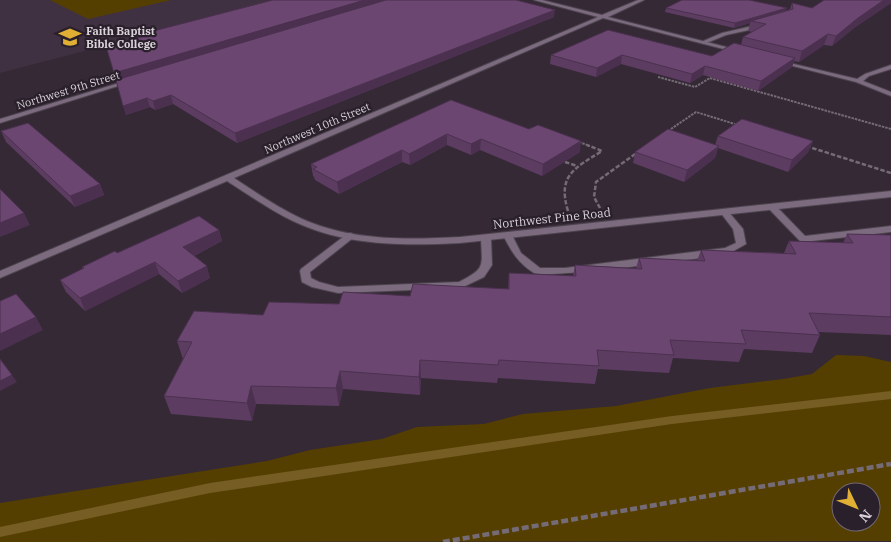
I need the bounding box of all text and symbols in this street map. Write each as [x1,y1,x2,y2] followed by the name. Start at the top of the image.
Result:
[57,24,83,50] school or university icon: Faith Baptist Bible College
[86,24,156,51] place label: Faith Baptist Bible College
[15,68,121,112] street label: Northwest 9th Street
[262,99,372,157] street label: Northwest 10th Street
[492,204,612,232] street label: Northwest Pine Road
[831,482,881,532] north arrow
[855,506,876,526] text: N

